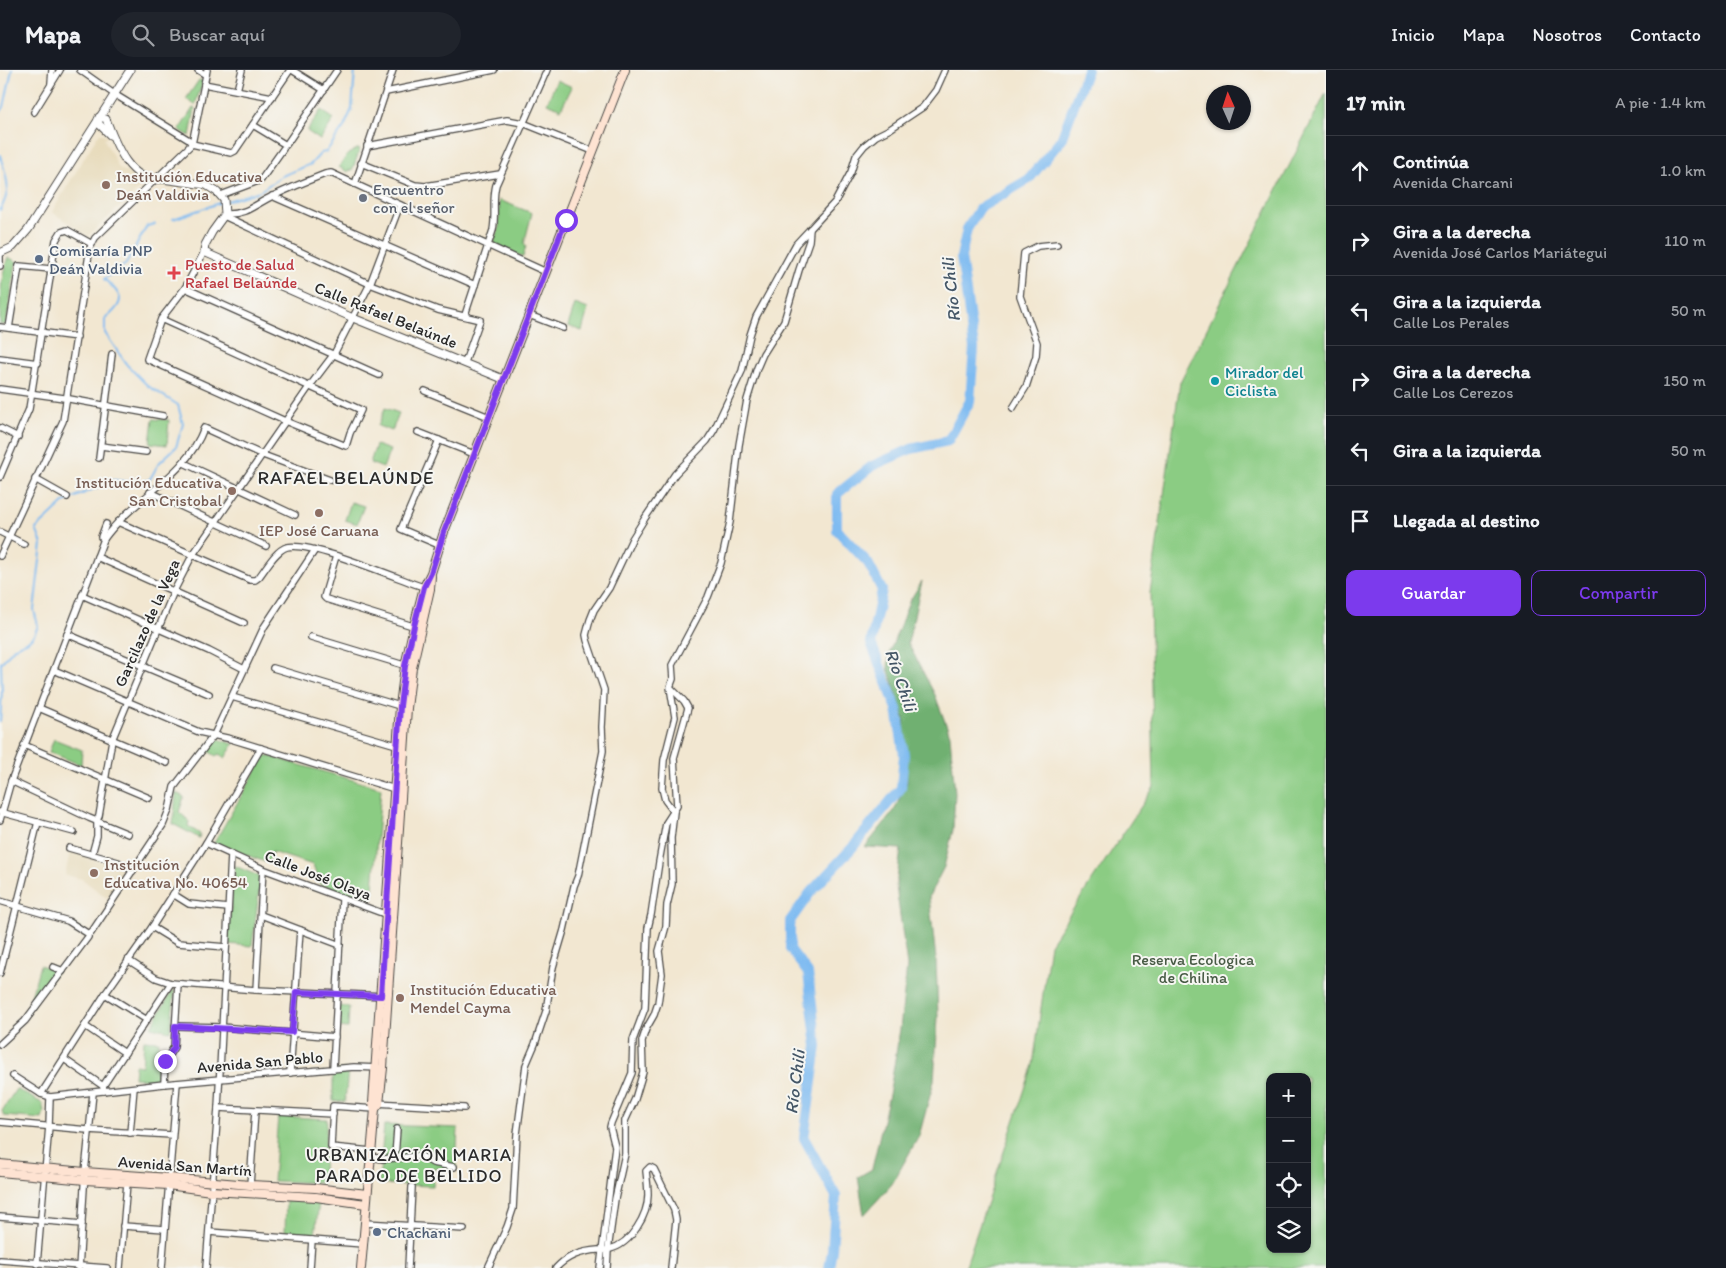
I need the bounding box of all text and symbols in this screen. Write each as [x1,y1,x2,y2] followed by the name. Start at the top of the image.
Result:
[111,12,461,57] search box
[25,20,81,49] text: Mapa
[129,21,157,49] icon: search
[169,23,265,46] text: Buscar aquí
[1391,24,1435,46] text: Inicio
[1463,24,1505,46] text: Mapa
[1533,24,1602,46] text: Nosotros
[1630,24,1701,46] text: Contacto
[1206,85,1251,130] north arrow
[1346,90,1405,115] text: 17 min
[1615,93,1706,112] text: A pie · 1.4 km
[1393,150,1469,173] text: Continúa
[1346,157,1374,185] icon: ahead
[1660,161,1706,180] text: 1.0 km
[116,167,263,204] place label: Institución Educativa Deán Valdivia
[1393,173,1513,192] text: Avenida Charcani
[100,179,112,191] marker: Institución Educativa Deán Valdivia
[373,180,455,217] place label: Encuentro con el señor
[357,192,369,204] marker: Encuentro con el señor
[555,209,578,232] route start
[1393,220,1531,243] text: Gira a la derecha
[1346,227,1374,255] icon: right
[1664,231,1706,250] text: 110 m
[49,241,152,278] place label: Comisaría PNP Deán Valdivia
[1393,243,1607,262] text: Avenida José Carlos Mariátegui
[33,253,45,265] marker: Comisaría PNP Deán Valdivia
[936,254,965,323] water label: Río Chili
[185,255,297,292] place label: Puesto de Salud Rafael Belaúnde
[167,266,181,280] marker: Puesto de Salud Rafael Belaúnde
[312,278,460,352] street label: Calle Rafael Belaúnde
[1393,290,1541,313] text: Gira a la izquierda
[1346,297,1374,325] icon: left
[1671,301,1706,320] text: 50 m
[1393,313,1510,332] text: Calle Los Perales
[1393,360,1531,383] text: Gira a la derecha
[1225,363,1304,400] place label: Mirador del Ciclista
[1346,367,1374,395] icon: right
[1663,371,1706,390] text: 150 m
[1209,375,1221,387] marker: Mirador del Ciclista
[1393,383,1513,402] text: Calle Los Cerezos
[1346,437,1374,465] icon: left
[1393,439,1541,462] text: Gira a la izquierda
[1671,441,1706,460] text: 50 m
[257,466,435,489] district label: RAFAEL BELAÚNDE
[75,473,223,510] place label: Institución Educativa San Cristobal
[226,485,238,497] marker: Institución Educativa San Cristobal
[313,507,325,519] marker: IEP José Caruana
[1346,507,1374,535] icon: arrive
[1393,509,1540,532] text: Llegada al destino
[259,521,379,540] place label: IEP José Caruana
[110,556,184,690] street label: Garcilazo de la Vega
[1346,570,1521,616] button: Guardar
[1531,570,1706,616] button: Compartir
[880,646,923,716] water label: Río Chili
[262,846,374,904] street label: Calle José Olaya
[104,855,248,892] place label: Institución Educativa No. 40654
[88,867,100,879] marker: Institución Educativa No. 40654
[1132,950,1255,987] park label: Reserva Ecologica de Chilina
[410,980,557,1017] place label: Institución Educativa Mendel Cayma
[394,992,406,1004] marker: Institución Educativa Mendel Cayma
[780,1046,810,1115] water label: Río Chili
[196,1047,324,1077] street label: Avenida San Pablo
[154,1050,177,1073] route end
[1266,1073,1311,1253] map controls
[1266,1073,1311,1118] button: +
[1266,1118,1311,1163] button: −
[306,1144,512,1187] district label: URBANIZACIÓN MARIA PARADO DE BELLIDO
[117,1152,253,1180] street label: Avenida San Martín
[1266,1163,1311,1208] button: locate
[1266,1208,1311,1253] button: layers
[387,1223,451,1242] place label: Chachani
[371,1226,383,1238] marker: Chachani

